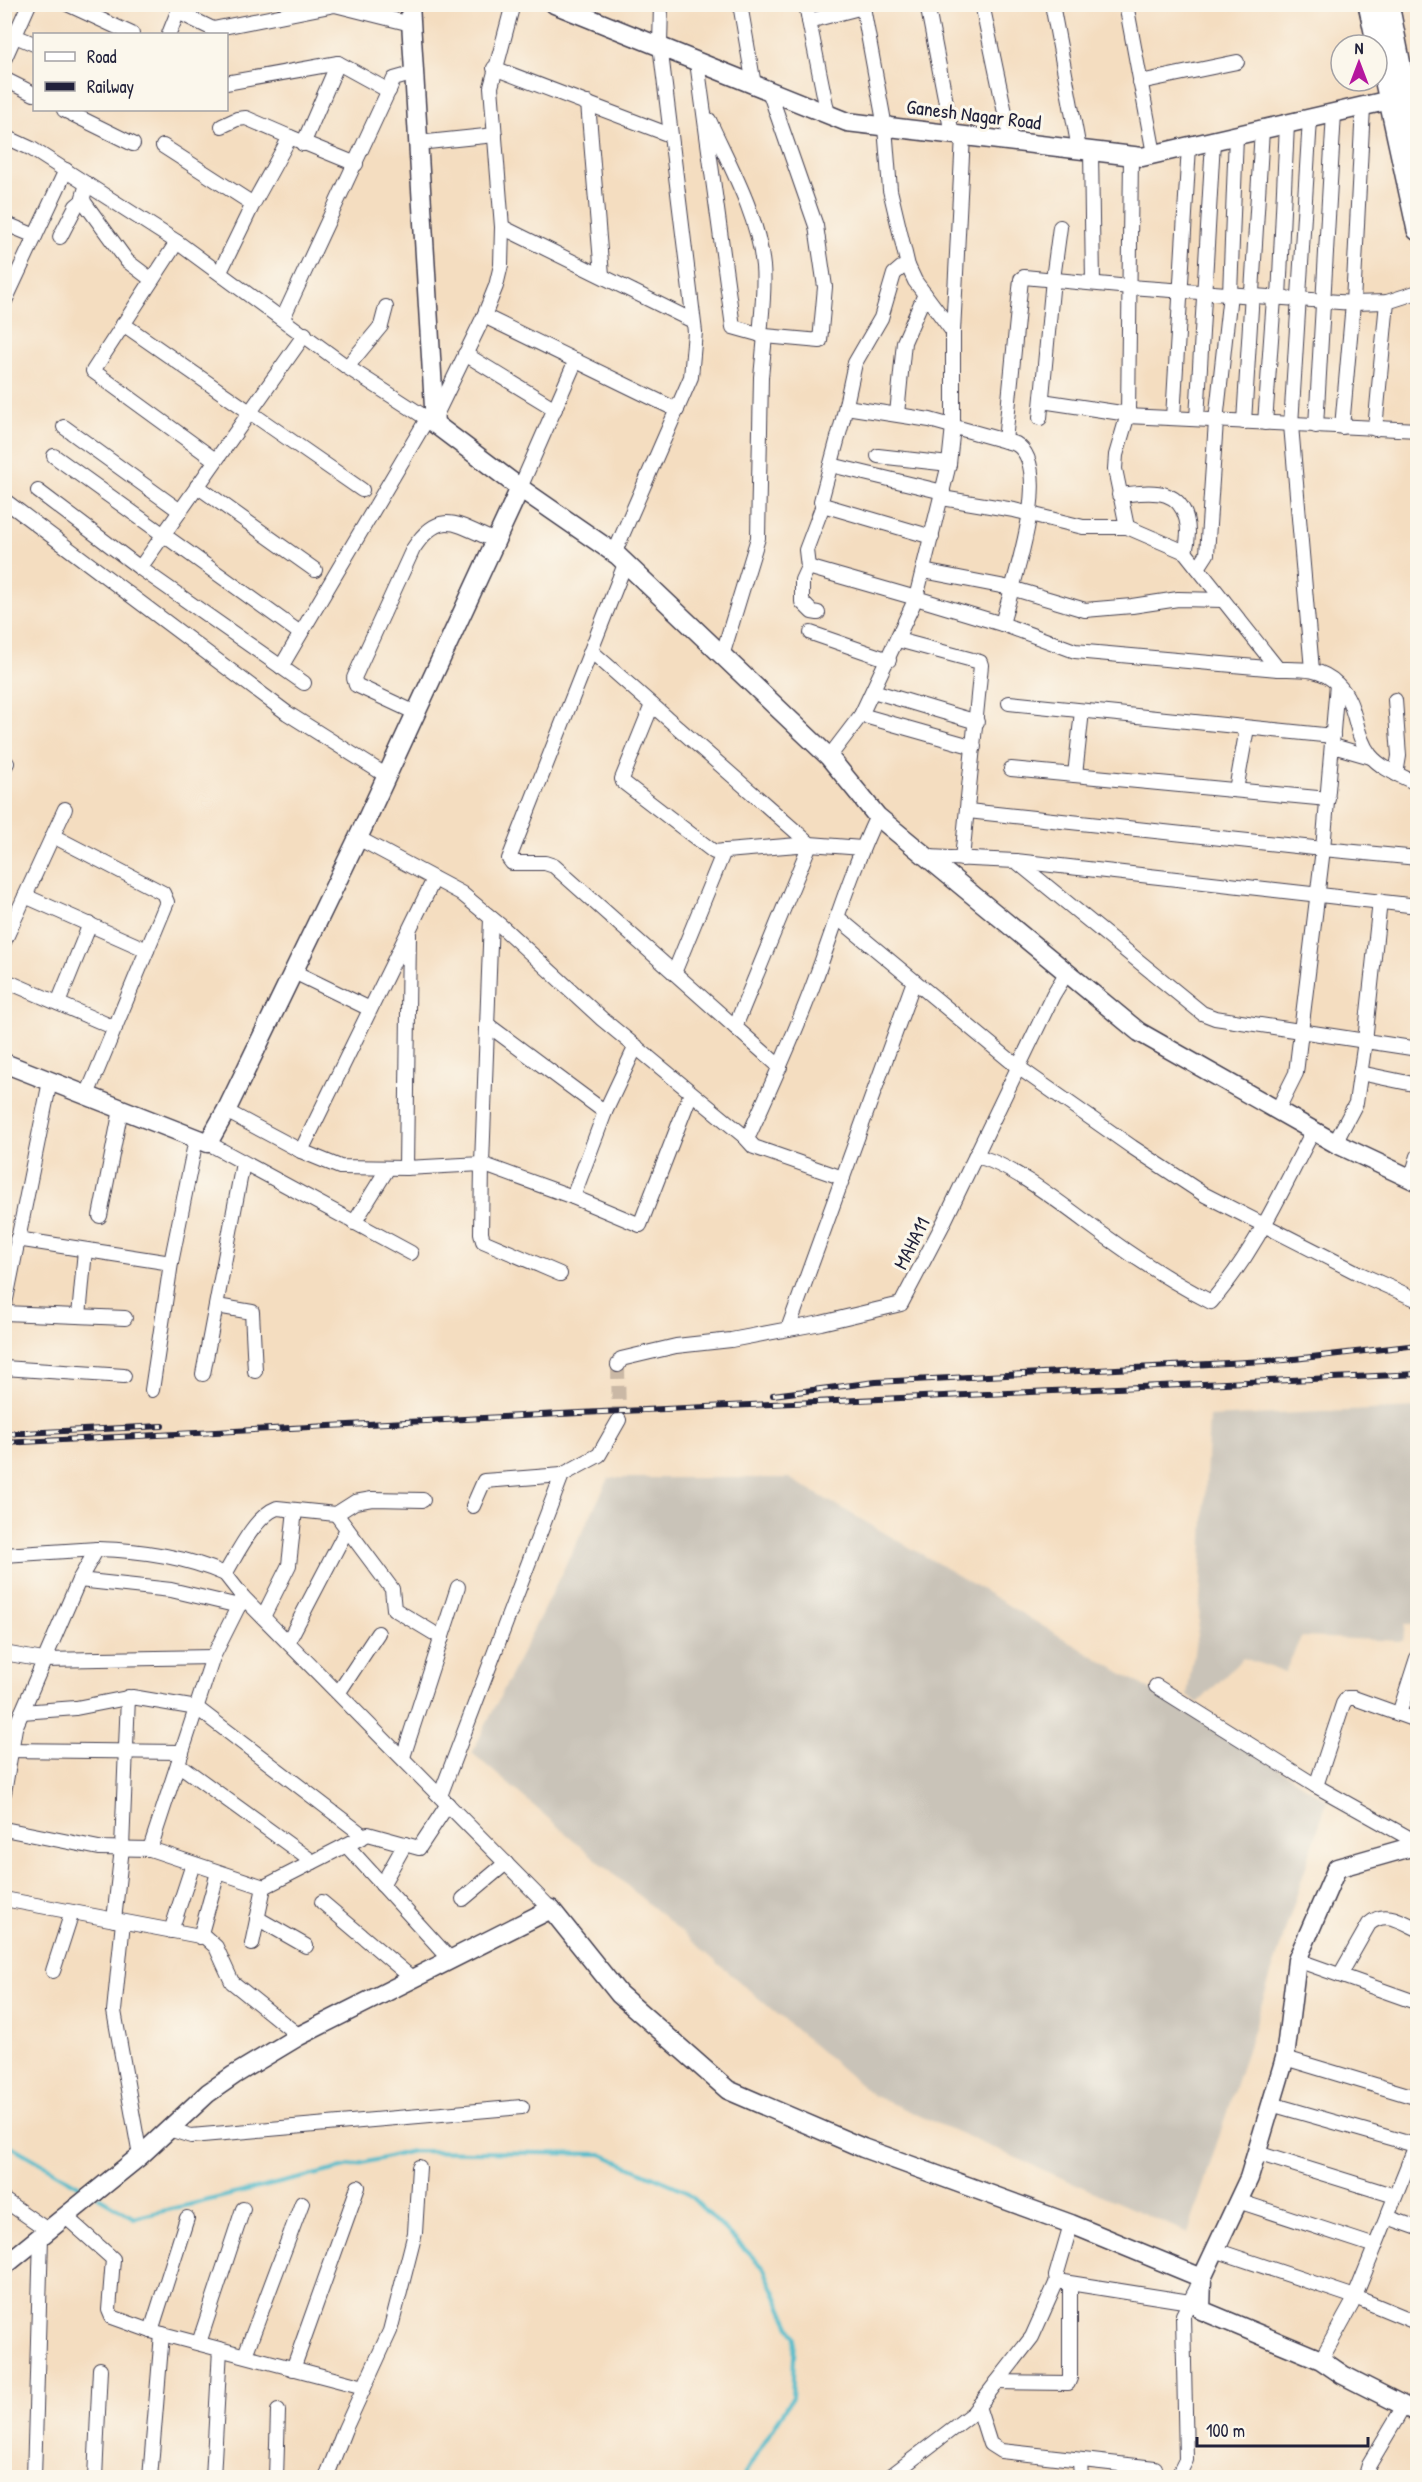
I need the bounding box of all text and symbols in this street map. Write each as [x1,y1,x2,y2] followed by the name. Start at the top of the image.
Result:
[33,33,228,111] legend
[1329,33,1389,93] north arrow
[1355,37,1364,59] text: N
[87,44,117,69] text: Road
[87,74,134,99] text: Railway
[905,92,1043,136] street label: Ganesh Nagar Road
[886,1212,936,1274] street label: MAHA11
[1197,2410,1368,2448] scale bar
[1206,2418,1245,2443] text: 100 m

